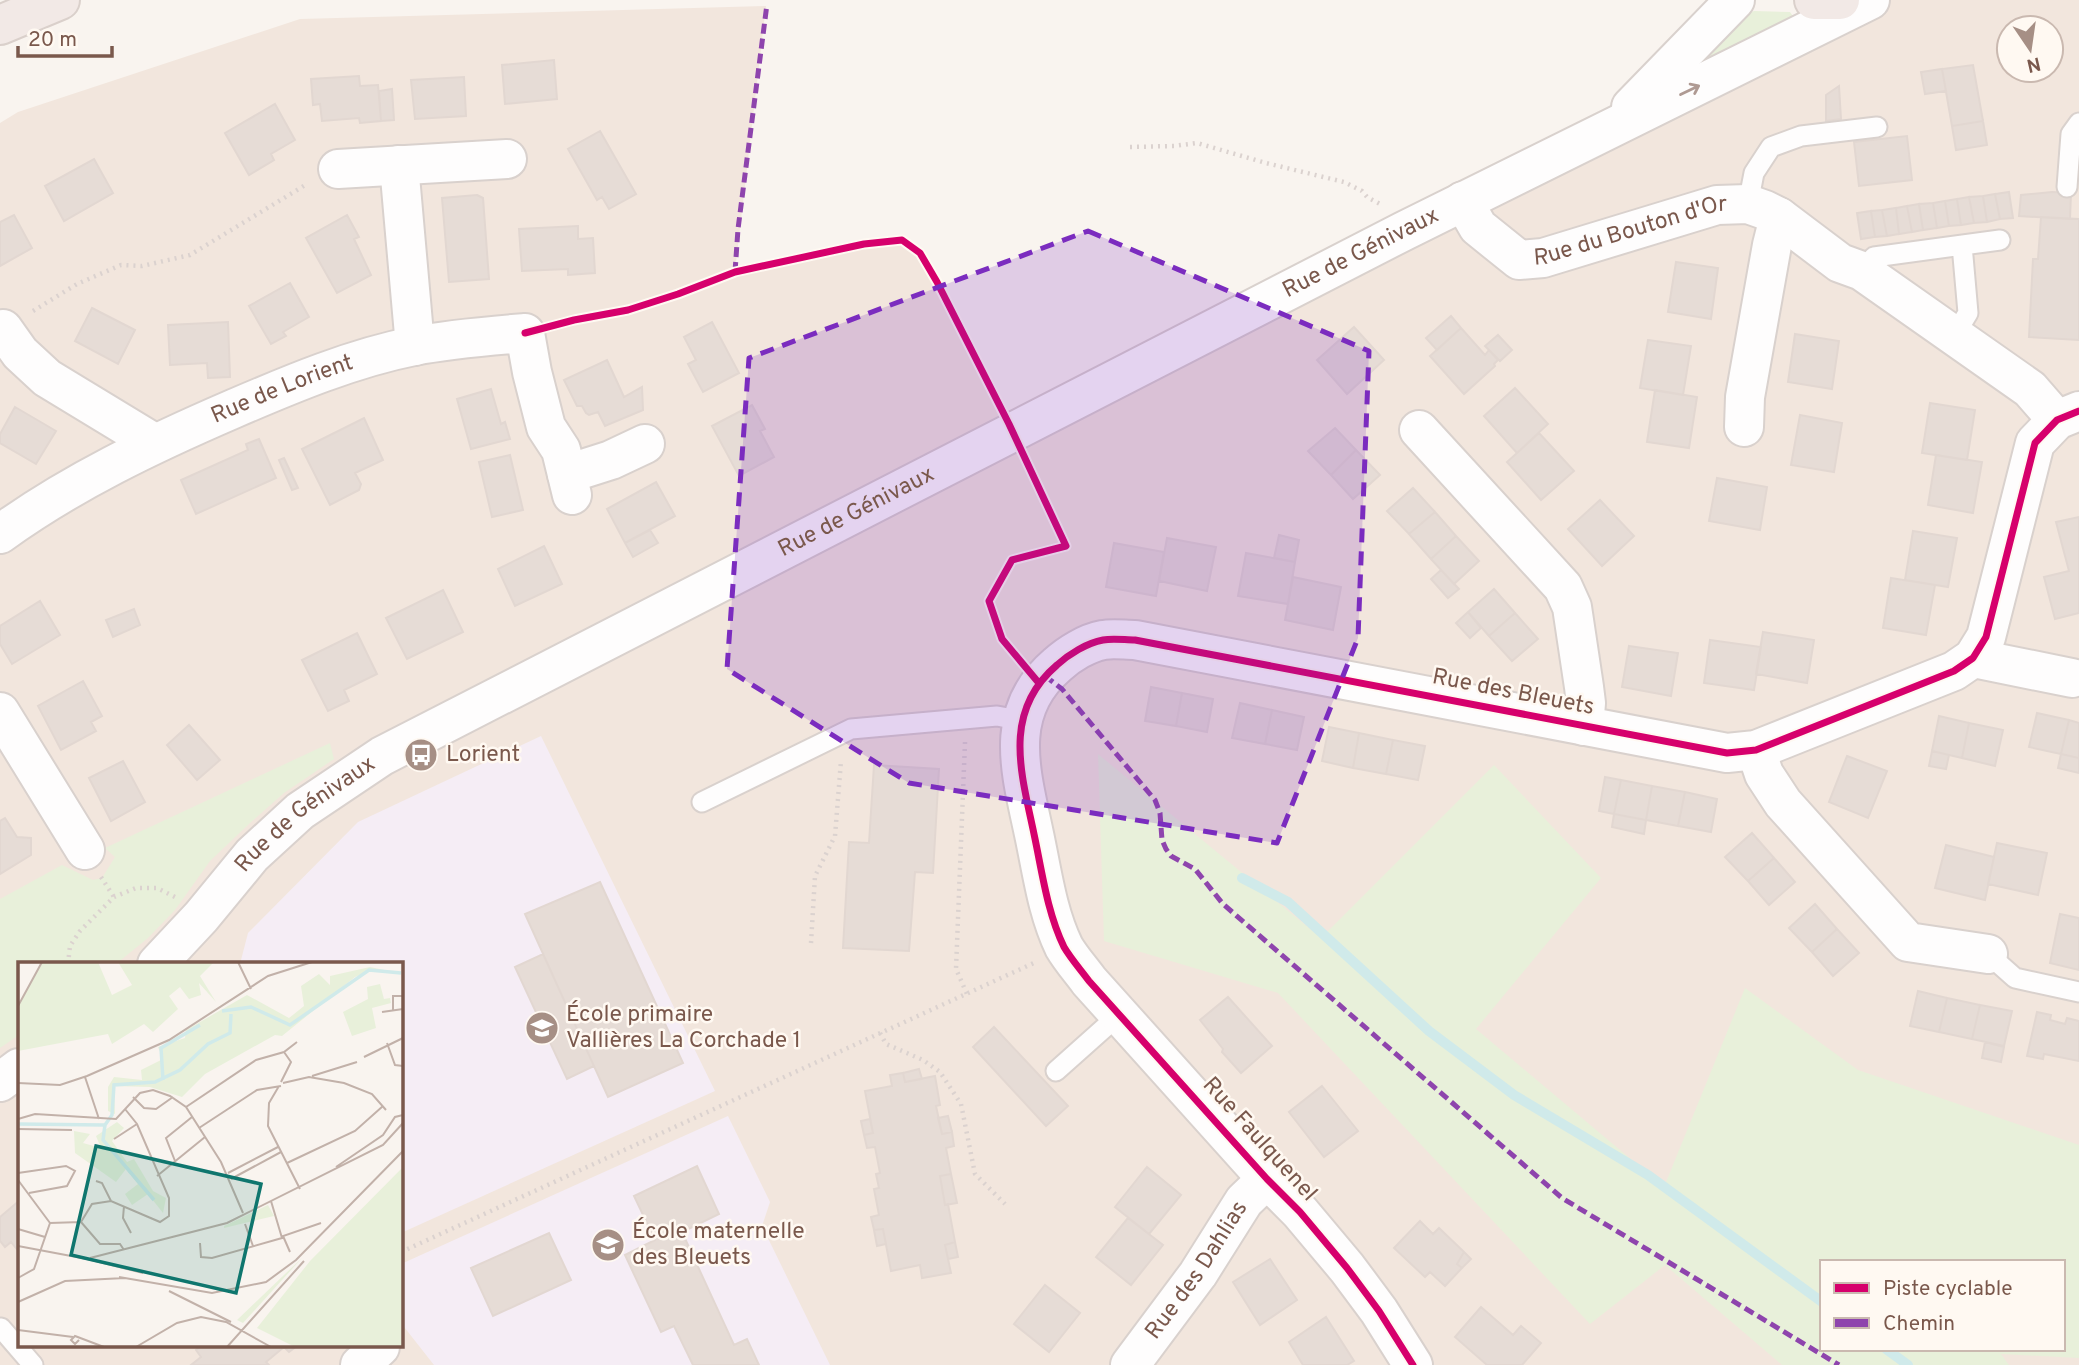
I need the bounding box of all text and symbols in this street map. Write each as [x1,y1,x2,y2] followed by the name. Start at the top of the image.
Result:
[18,14,112,58] scale bar
[1995,14,2065,84] north arrow
[28,27,77,54] text: 20 m
[2024,50,2043,77] text: N
[1679,82,1700,96] one-way arrow
[1532,190,1728,273] street label: Rue du Bouton d'Or
[1278,201,1444,305] street label: Rue de Génivaux
[207,348,357,431] street label: Rue de Lorient
[774,460,940,564] street label: Rue de Génivaux
[1429,663,1597,723] street label: Rue des Bleuets
[402,736,440,774] bus stop icon: Lorient
[446,741,520,770] place label: Lorient
[229,750,381,879] street label: Rue de Génivaux
[18,962,402,1348] inset map
[566,1000,801,1056] place label: École primaire Vallières La Corchade 1
[523,1009,561,1047] school or university icon: École primaire Vallières La Corchade 1
[1195,1072,1323,1208] street label: Rue Faulquenel
[1139,1196,1255,1346] street label: Rue des Dahlias
[632,1217,805,1273] place label: École maternelle des Bleuets
[589,1226,627,1264] school or university icon: École maternelle des Bleuets
[1820,1260,2065,1351] legend
[1883,1276,2013,1303] text: Piste cyclable
[1883,1311,1955,1338] text: Chemin

